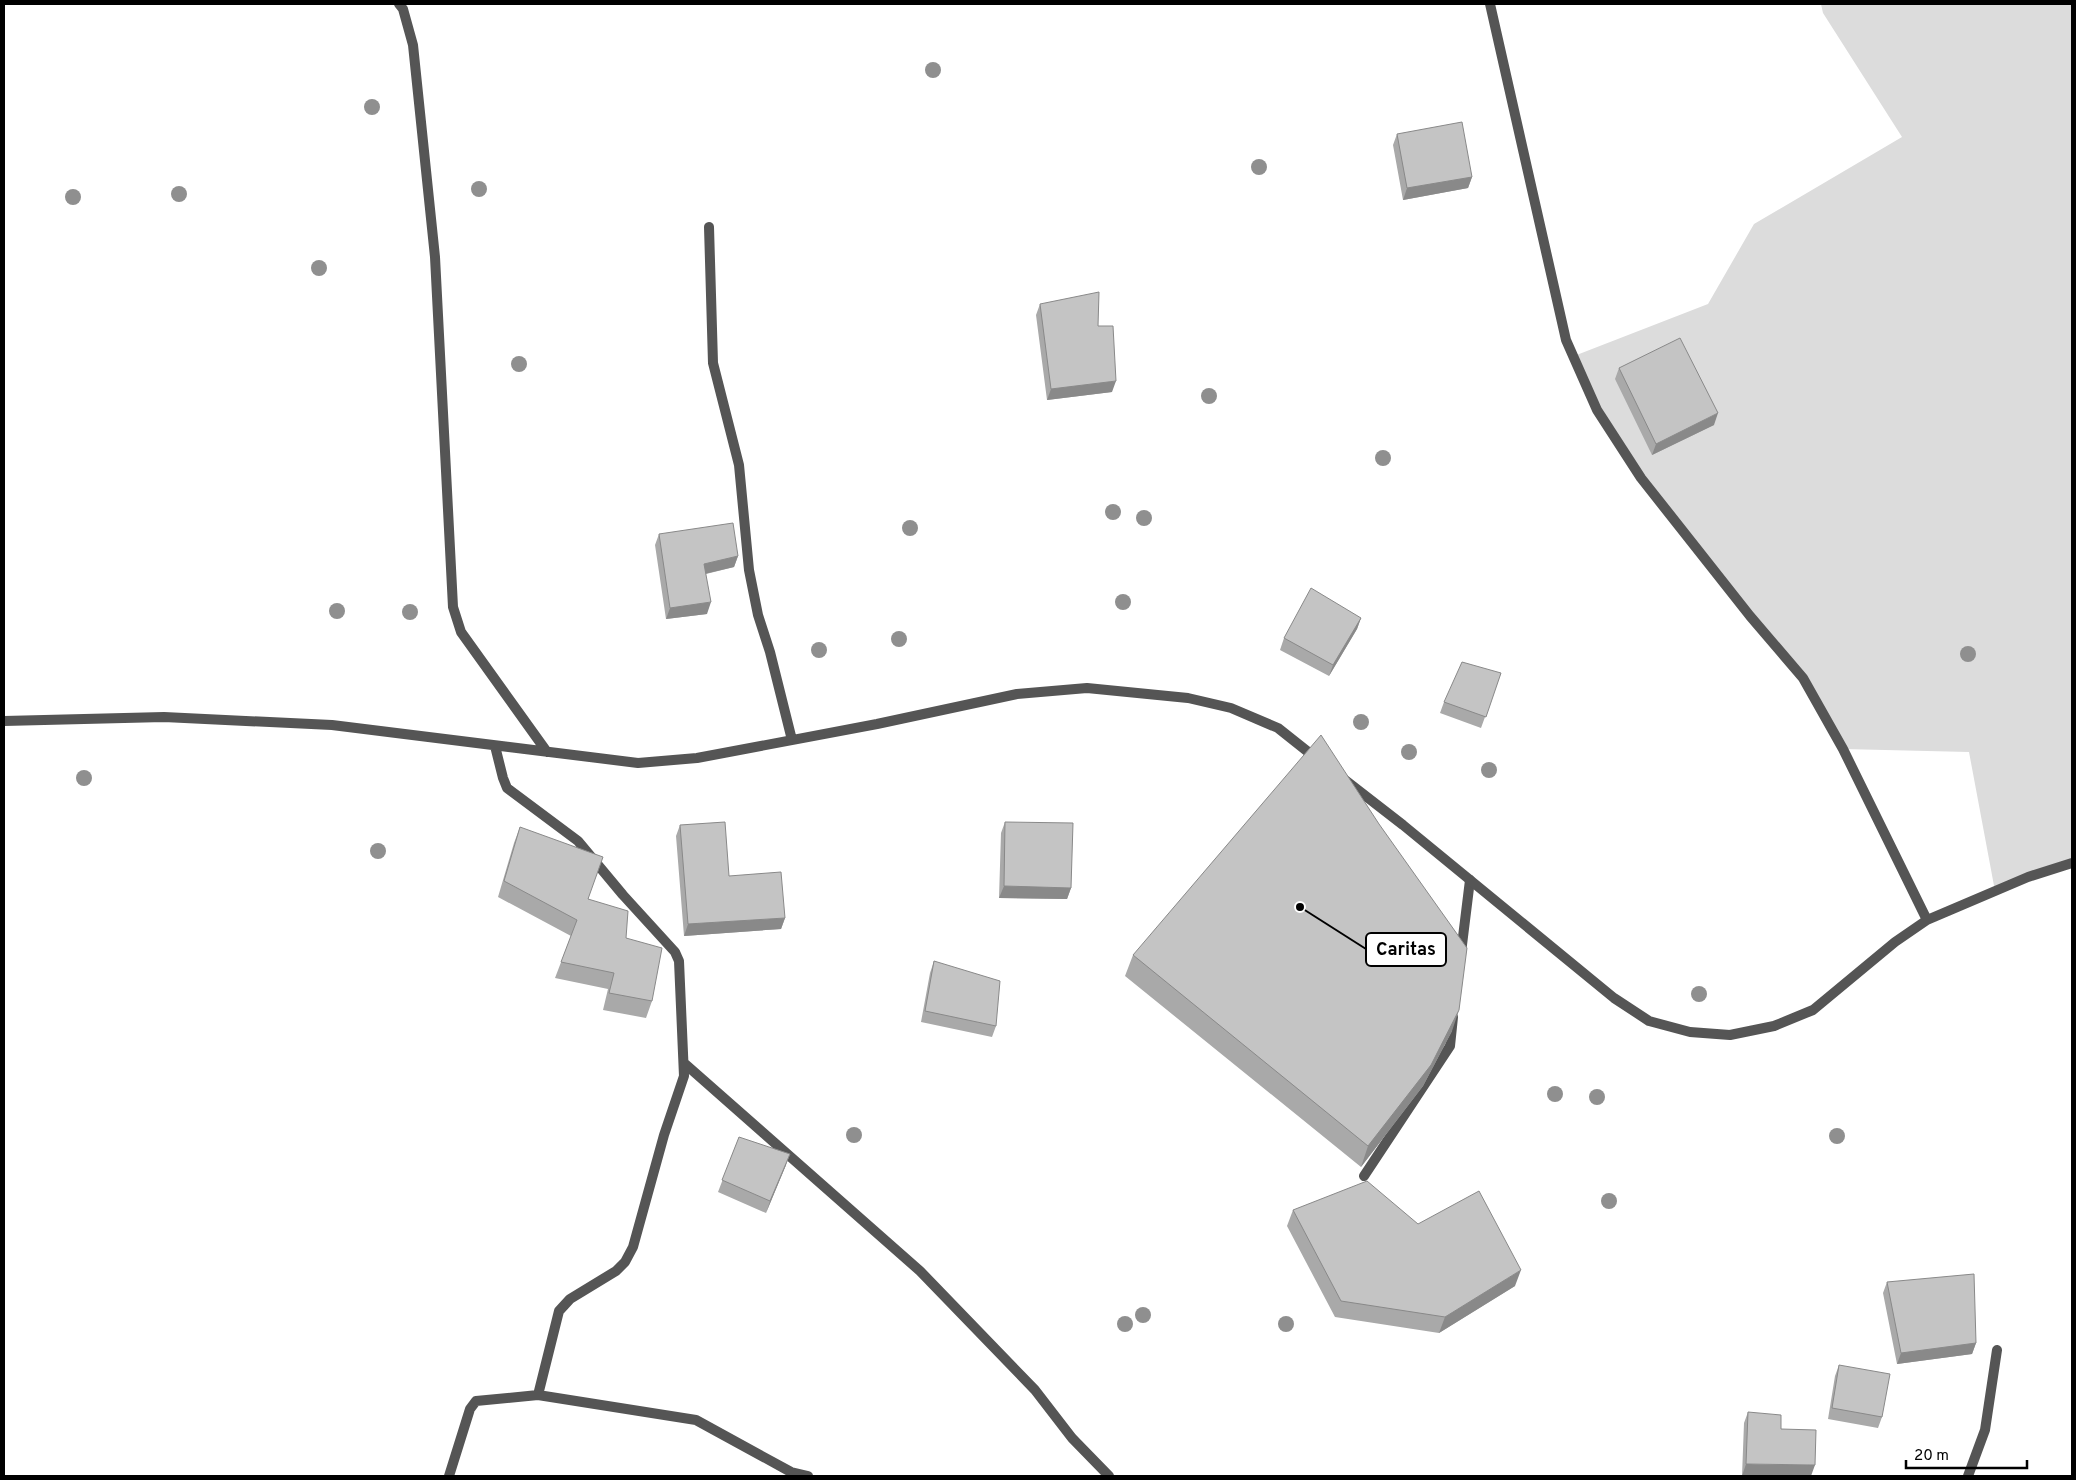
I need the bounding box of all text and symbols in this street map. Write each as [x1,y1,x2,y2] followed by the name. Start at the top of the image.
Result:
[1366,933,1446,966] callout: Caritas
[1376,939,1436,962] text: Caritas
[1906,1438,2027,1470] scale bar
[1914,1447,1949,1466] text: 20 m

